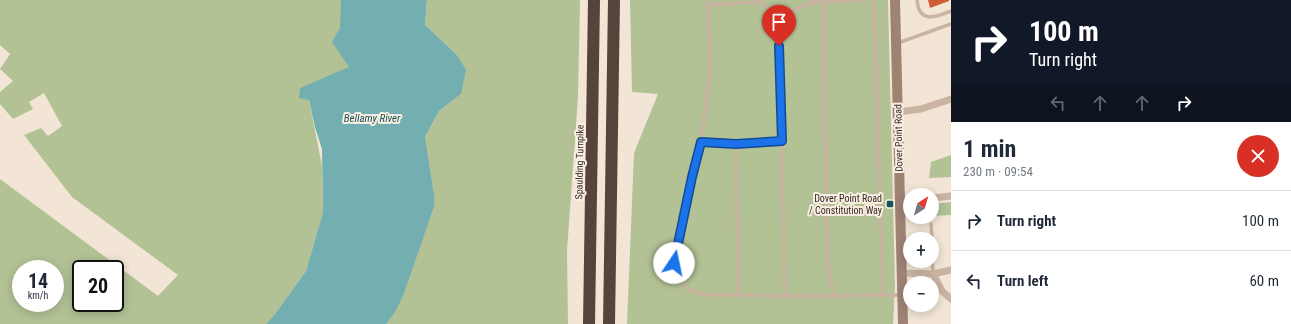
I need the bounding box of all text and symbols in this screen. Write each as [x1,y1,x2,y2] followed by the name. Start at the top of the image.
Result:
[762,5,796,46] pin
[768,11,790,33] icon: arrive
[1029,15,1099,48] text: 100 m
[963,16,1015,68] icon: right
[1029,49,1097,70] text: Turn right
[1047,92,1069,114] icon: left
[1089,92,1111,114] icon: ahead
[1131,92,1153,114] icon: ahead
[1173,92,1195,114] icon: right
[892,104,905,172] street label: Dover Point Road
[344,112,401,125] water label: Bellamy River
[573,124,586,200] street label: Spaulding Turnpike
[963,135,1016,163] text: 1 min
[1237,135,1279,177] button: close
[963,164,1033,179] text: 230 m · 09:54
[903,188,939,224] north arrow
[903,188,939,312] map controls
[809,193,882,216] place label: Dover Point Road / Constitution Way
[885,199,895,209] marker: Dover Point Road / Constitution Way
[963,210,985,232] icon: right
[997,212,1056,230] text: Turn right
[1242,212,1279,230] text: 100 m
[903,232,939,268] button: +
[653,242,695,284] position arrow
[72,260,124,312] speed limit sign: 20
[28,269,48,293] text: 14
[963,270,985,292] icon: left
[997,272,1048,290] text: Turn left
[1249,272,1279,290] text: 60 m
[903,276,939,312] button: −
[28,290,48,301] text: km/h

